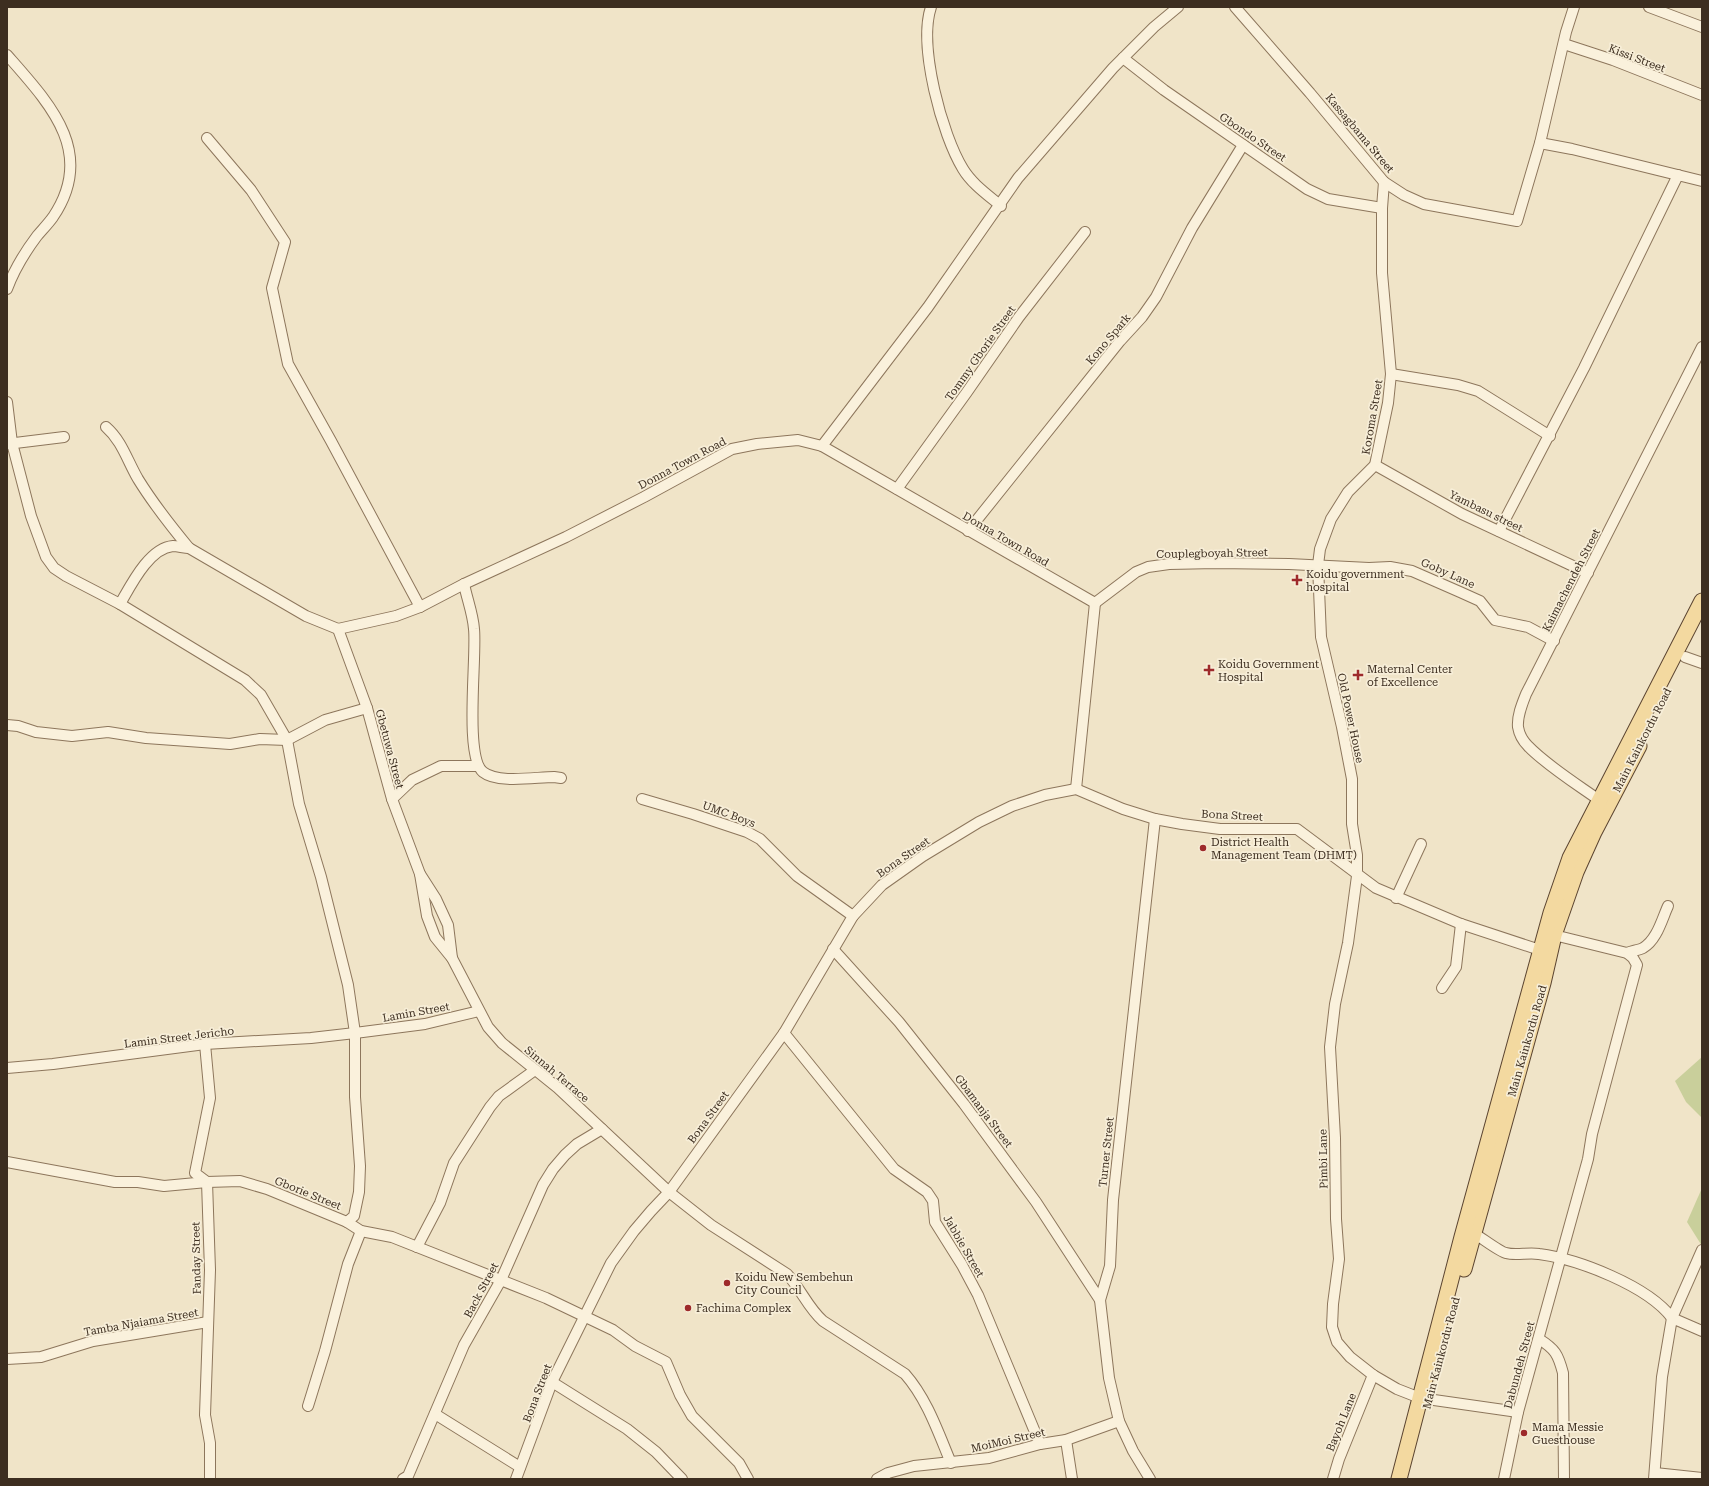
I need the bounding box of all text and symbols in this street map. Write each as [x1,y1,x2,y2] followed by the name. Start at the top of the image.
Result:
[1607,42,1667,75] street label: Kissi Street
[1323,91,1397,176] street label: Kassagbama Street
[1217,110,1289,164] street label: Gbondo Street
[943,303,1018,403] street label: Tommy Gborie Street
[1083,311,1133,367] street label: Kono Spark
[1359,379,1385,456] street label: Koroma Street
[636,435,728,492] street label: Donna Town Road
[1447,488,1525,535] street label: Yambasu street
[960,509,1051,569] street label: Donna Town Road
[1540,526,1603,634] street label: Kaimachendeh Street
[1156,546,1268,561] street label: Couplegboyah Street
[1419,556,1477,591] street label: Goby Lane
[1306,568,1404,594] place label: Koidu government hospital
[1291,574,1303,586] marker: Koidu government hospital
[1218,658,1319,684] place label: Koidu Government Hospital
[1367,663,1453,689] place label: Maternal Center of Excellence
[1203,664,1215,676] marker: Koidu Government Hospital
[1352,669,1364,681] marker: Maternal Center of Excellence
[1335,672,1366,764] street label: Old Power House
[1610,686,1674,795] street label: Main Kainkordu Road
[373,708,406,790] street label: Gbetuwa Street
[700,799,757,830] street label: UMC Boys
[1201,807,1263,824] street label: Bona Street
[874,834,932,880] street label: Bona Street
[1211,836,1357,862] place label: District Health Management Team (DHMT)
[1198,843,1208,853] marker: District Health Management Team (DHMT)
[1505,984,1550,1098] street label: Main Kainkordu Road
[382,1000,451,1025] street label: Lamin Street
[123,1024,235,1051] street label: Lamin Street Jericho
[522,1044,592,1105] street label: Sinnah Terrace
[952,1072,1015,1150] street label: Gbamanja Street
[685,1089,732,1146] street label: Bona Street
[1096,1116,1117,1188] street label: Turner Street
[1316,1129,1331,1189] street label: Pimbi Lane
[273,1174,343,1213] street label: Gborie Street
[940,1213,987,1280] street label: Jabbie Street
[189,1222,204,1294] street label: Fanday Street
[461,1260,501,1320] street label: Back Street
[735,1271,853,1297] place label: Koidu New Sembehun City Council
[722,1278,732,1288] marker: Koidu New Sembehun City Council
[1420,1296,1463,1411] street label: Main Kainkordu Road
[696,1302,792,1315] place label: Fachima Complex
[683,1303,693,1313] marker: Fachima Complex
[83,1306,199,1339] street label: Tamba Njaiama Street
[1502,1320,1537,1410] street label: Dabundeh Street
[520,1362,555,1424] street label: Bona Street
[1324,1391,1359,1453] street label: Bayoh Lane
[1532,1421,1603,1447] place label: Mama Messie Guesthouse
[970,1426,1046,1455] street label: MoiMoi Street
[1519,1428,1529,1438] marker: Mama Messie Guesthouse

